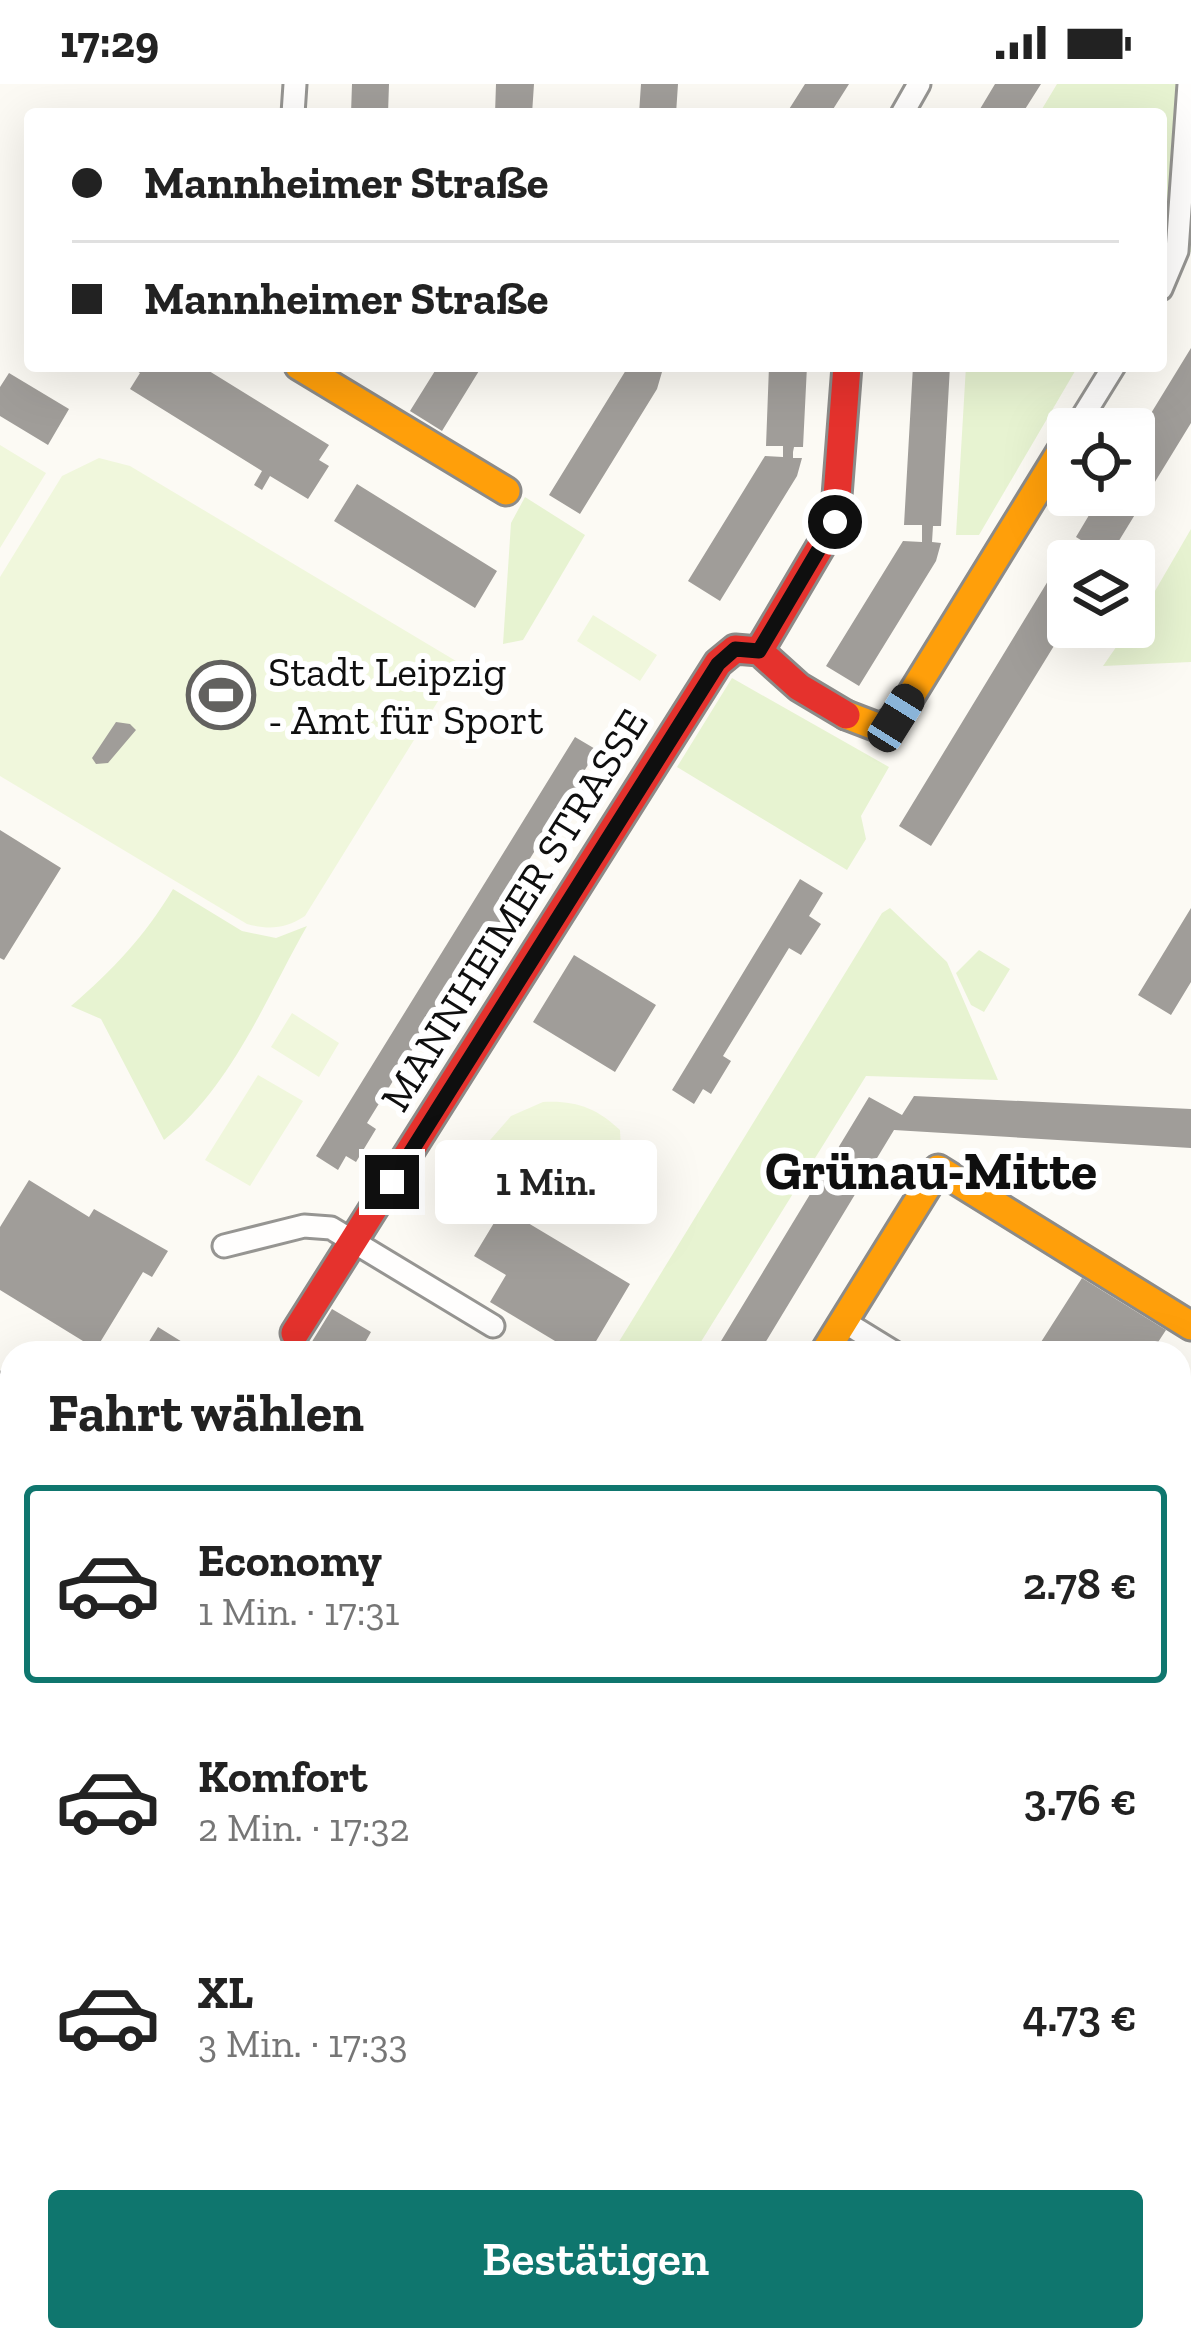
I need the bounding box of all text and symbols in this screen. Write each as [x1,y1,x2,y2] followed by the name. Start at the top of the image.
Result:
[60,15,159,69] text: 17:29
[144,156,548,210] text: Mannheimer Straße
[144,272,548,326] text: Mannheimer Straße
[1047,408,1155,648] map controls
[1047,408,1155,516] button: locate
[808,495,862,549] route start
[1047,540,1155,648] button: layers
[268,646,544,745] place label: Stadt Leipzig - Amt für Sport
[186,660,256,730] sports icon: Stadt Leipzig - Amt für Sport
[862,678,930,758] car
[369,700,659,1120] street label: MANNHEIMER STRASSE
[765,1138,1097,1203] district label: Grünau-Mitte
[434,1140,656,1224] callout: 1 Min.
[365,1155,419,1209] route end
[496,1158,596,1205] text: 1 Min.
[48,1380,364,1445] text: Fahrt wählen
[54,1530,162,1638] icon: car
[198,1534,382,1588] text: Economy
[1023,1557,1137,1611] text: 2.78 €
[198,1588,400,1635] text: 1 Min. · 17:31
[54,1746,162,1854] icon: car
[198,1750,367,1804] text: Komfort
[1024,1773,1137,1827] text: 3.76 €
[198,1804,410,1851] text: 2 Min. · 17:32
[54,1962,162,2070] icon: car
[198,1966,253,2020] text: XL
[1022,1989,1137,2043] text: 4.73 €
[198,2020,408,2067] text: 3 Min. · 17:33
[48,2190,1143,2328] button: Bestätigen

